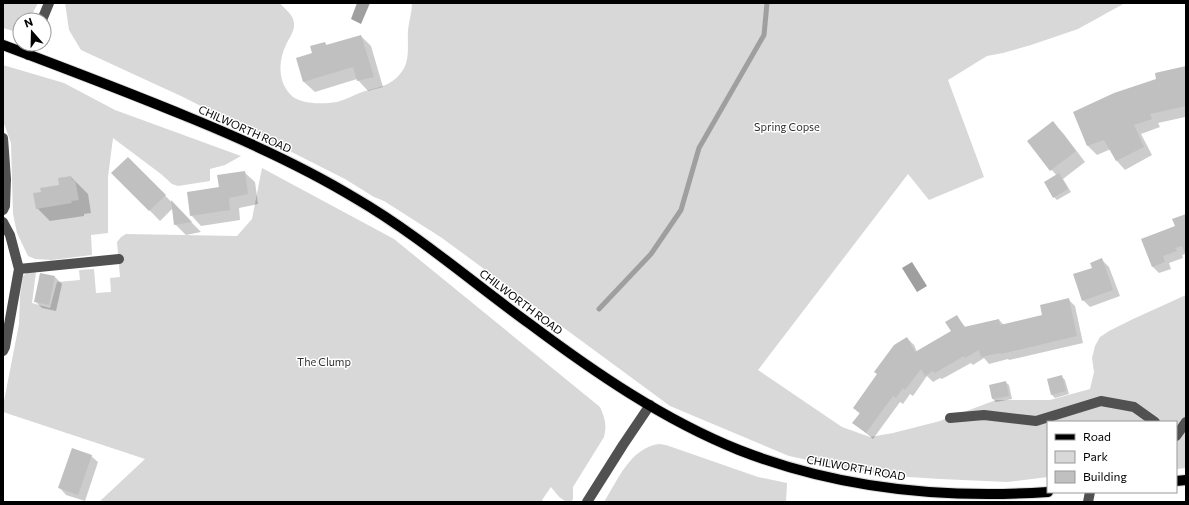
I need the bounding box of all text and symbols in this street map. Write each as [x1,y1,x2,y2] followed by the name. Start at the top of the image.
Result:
[12,12,52,52] north arrow
[22,15,35,30] text: N
[197,102,294,155] street label: CHILWORTH ROAD
[754,120,820,133] park label: Spring Copse
[477,266,565,337] street label: CHILWORTH ROAD
[297,355,351,368] park label: The Clump
[1047,421,1177,493] legend
[1083,429,1111,443] text: Road
[1083,449,1109,463] text: Park
[806,452,907,483] street label: CHILWORTH ROAD
[1083,469,1127,483] text: Building

